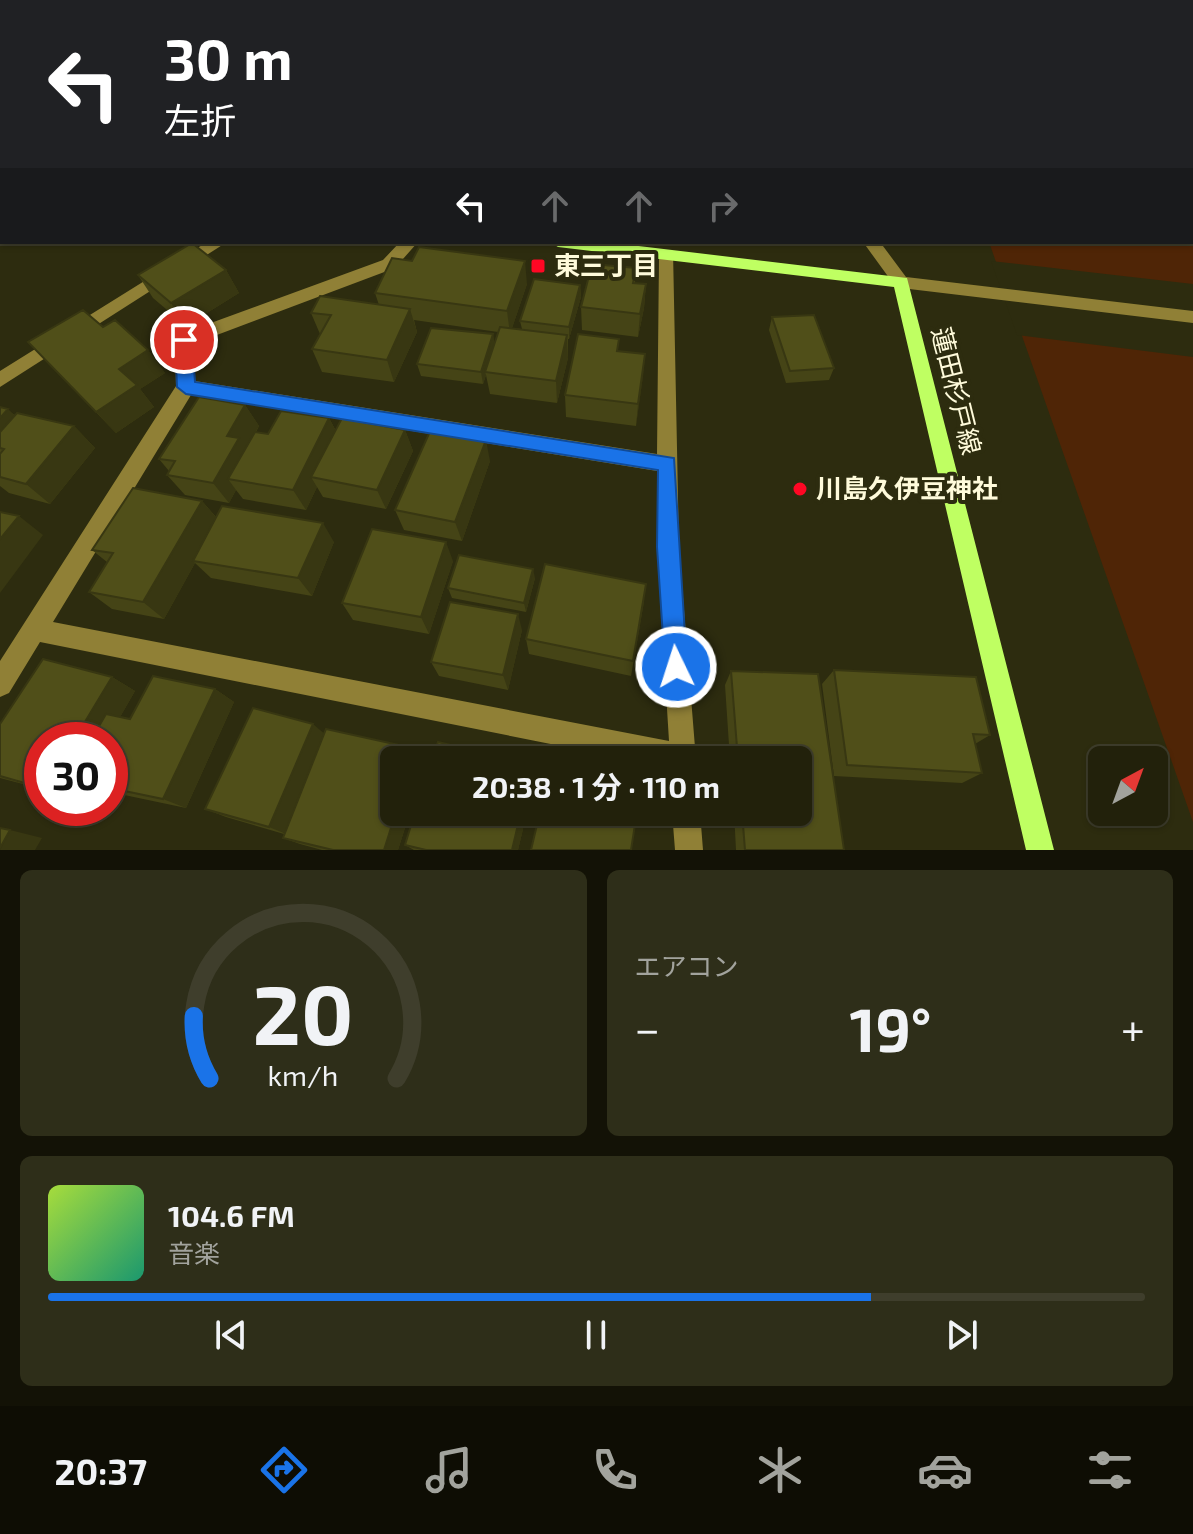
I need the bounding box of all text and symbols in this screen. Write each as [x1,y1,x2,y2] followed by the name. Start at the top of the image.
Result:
[164,24,293,91] text: 30 m
[32,32,136,136] icon: left
[164,98,236,141] text: 左折
[449,184,493,228] icon: left
[533,184,577,228] icon: ahead
[617,184,661,228] icon: ahead
[701,184,745,228] icon: right
[554,249,658,280] place label: 東三丁目
[529,257,547,275] marker: 東三丁目
[150,306,218,374] pin
[162,318,206,362] icon: arrive
[927,324,988,457] street label: 蓮田杉戸線
[816,472,998,503] place label: 川島久伊豆神社
[791,480,809,498] marker: 川島久伊豆神社
[634,625,718,709] position arrow
[24,722,128,826] speed limit sign: 30
[1088,746,1168,826] north arrow
[1088,746,1168,826] map controls
[472,768,720,804] text: 20:38 · 1 分 · 110 m
[635,950,739,981] text: エアコン
[253,962,354,1062] text: 20
[850,992,931,1064] text: 19°
[635,1001,660,1054] text: −
[1121,1001,1145,1054] text: +
[268,1057,339,1092] text: km/h
[168,1197,295,1233] text: 104.6 FM
[168,1237,220,1268] text: 音楽
[209,1313,253,1357] icon: previous
[574,1313,618,1357] icon: pause
[940,1313,984,1357] icon: next
[256,1442,312,1498] icon: directions
[421,1442,477,1498] icon: music
[587,1442,643,1498] icon: phone
[752,1442,808,1498] icon: climate
[917,1442,973,1498] icon: car
[1082,1442,1138,1498] icon: filters
[55,1449,147,1492] text: 20:37

